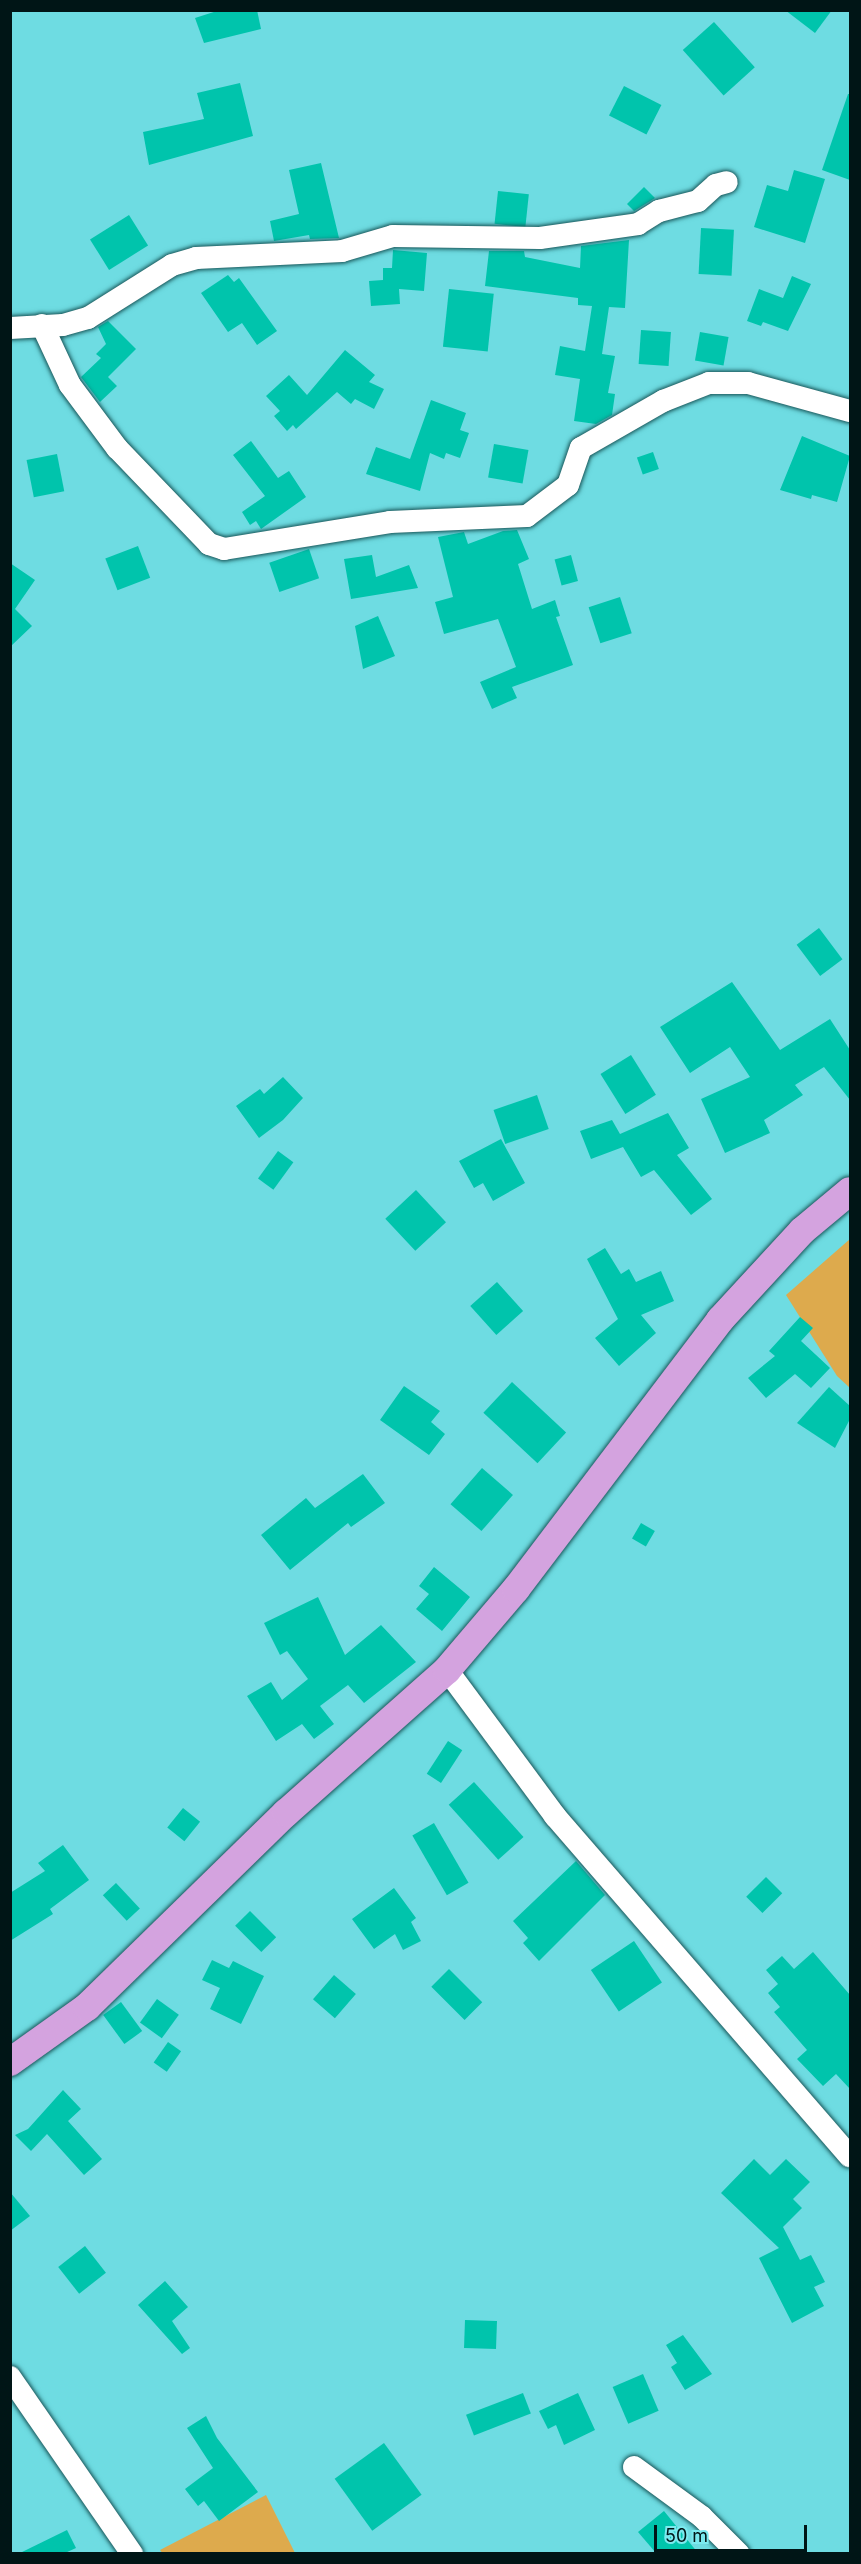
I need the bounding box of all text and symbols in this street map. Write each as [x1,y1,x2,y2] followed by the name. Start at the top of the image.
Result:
[657,2513,810,2551] scale bar
[665,2525,708,2546] text: 50 m

